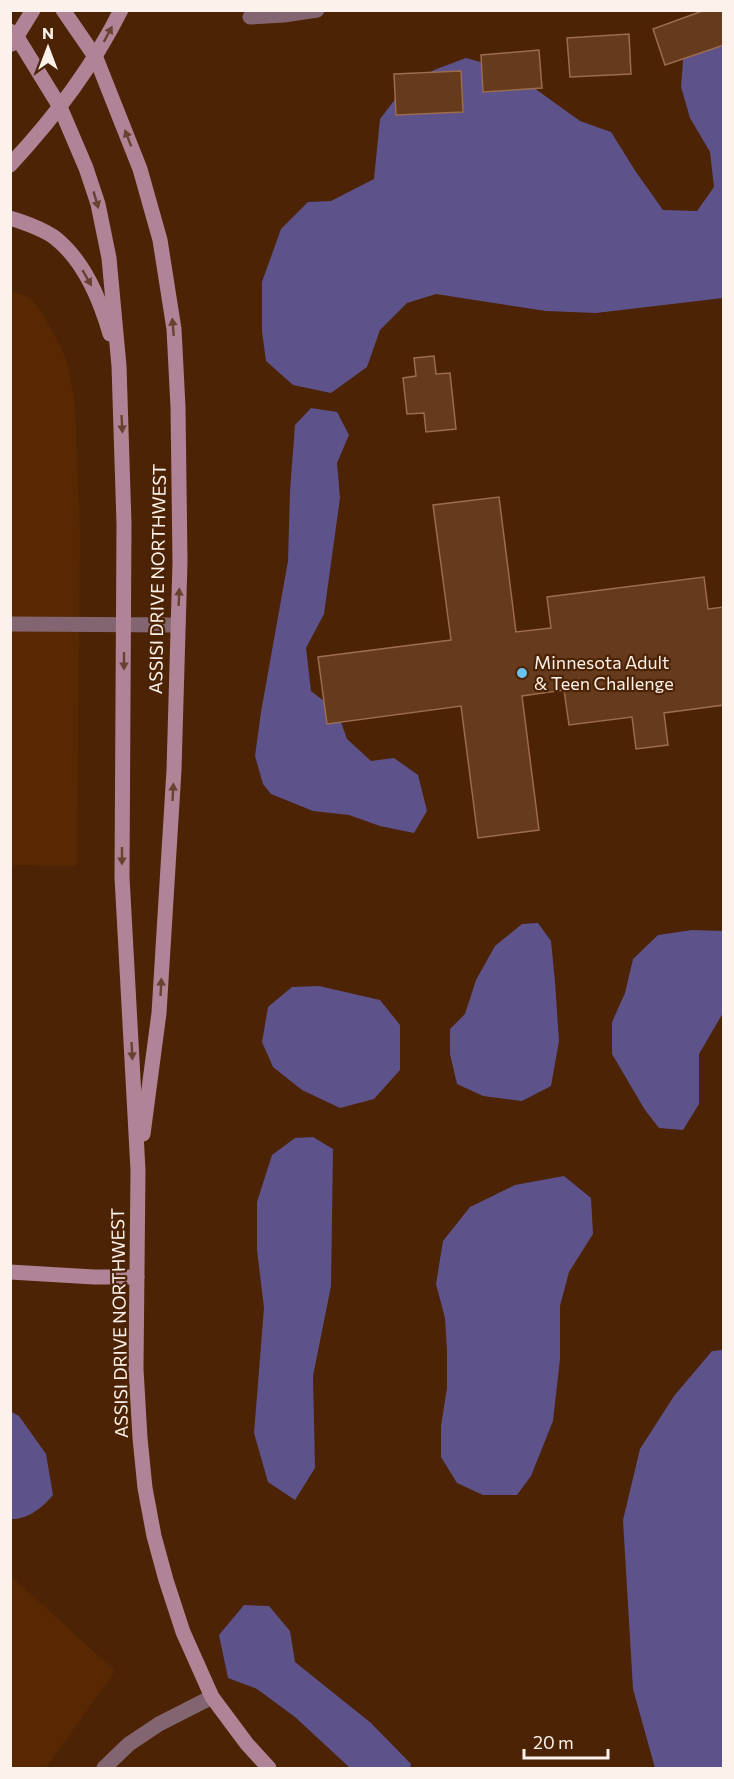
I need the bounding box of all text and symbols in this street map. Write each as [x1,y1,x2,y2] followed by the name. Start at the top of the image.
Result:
[18,18,78,78] north arrow
[42,23,54,42] text: N
[103,26,113,43] one-way arrow
[123,129,133,147] one-way arrow
[92,191,102,210] one-way arrow
[82,270,92,287] one-way arrow
[168,318,178,337] one-way arrow
[118,414,127,433] one-way arrow
[144,464,170,694] street label: ASSISI DRIVE NORTHWEST
[174,588,183,607] one-way arrow
[119,651,129,670] one-way arrow
[534,651,674,694] place label: Minnesota Adult & Teen Challenge
[515,666,529,680] marker: Minnesota Adult & Teen Challenge
[168,782,178,801] one-way arrow
[117,846,127,865] one-way arrow
[156,977,166,996] one-way arrow
[127,1041,136,1060] one-way arrow
[106,1208,132,1438] street label: ASSISI DRIVE NORTHWEST
[524,1722,608,1760] scale bar
[533,1731,574,1753] text: 20 m

